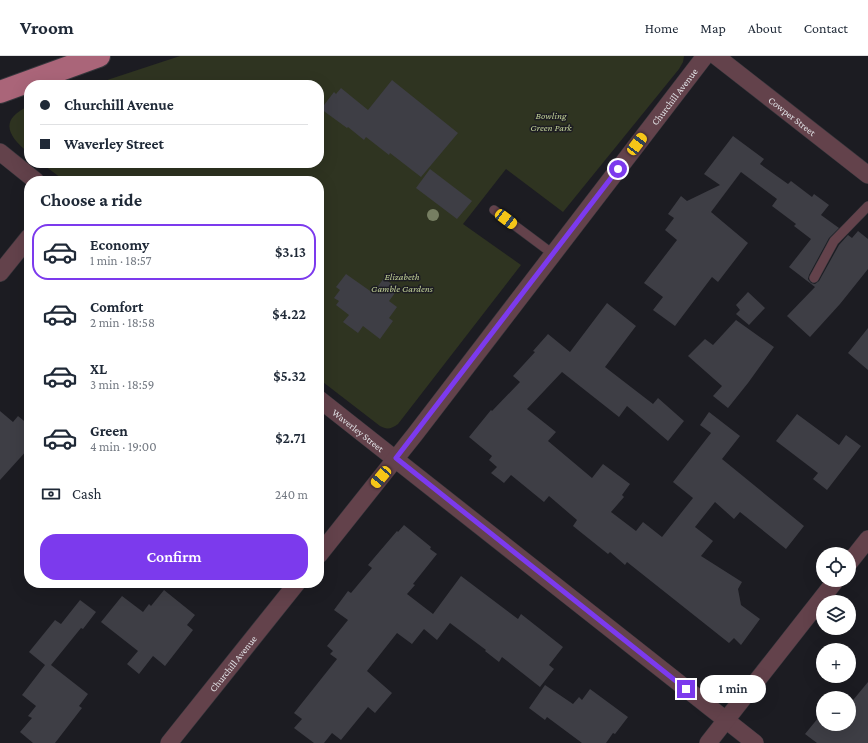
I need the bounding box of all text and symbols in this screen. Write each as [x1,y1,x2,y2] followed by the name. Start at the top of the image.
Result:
[20,17,74,38] text: Vroom
[645,20,678,36] text: Home
[700,20,726,36] text: Map
[748,20,782,36] text: About
[804,20,848,36] text: Contact
[649,65,700,127] street label: Churchill Avenue
[767,94,819,138] street label: Cowper Street
[64,97,174,113] text: Churchill Avenue
[530,110,572,133] park label: Bowling Green Park
[625,131,649,157] car
[64,136,164,152] text: Waverley Street
[609,160,627,178] route start
[40,190,142,210] text: Choose a ride
[493,207,519,231] car
[42,234,78,270] icon: car
[90,237,149,253] text: Economy
[275,244,306,260] text: $3.13
[90,253,152,268] text: 1 min · 18:57
[371,271,434,294] park label: Elizabeth Gamble Gardens
[42,296,78,332] icon: car
[90,299,144,315] text: Comfort
[272,306,306,322] text: $4.22
[90,315,155,330] text: 2 min · 18:58
[42,358,78,394] icon: car
[90,361,107,377] text: XL
[273,368,306,384] text: $5.32
[90,377,154,392] text: 3 min · 18:59
[330,406,387,454] street label: Waverley Street
[42,420,78,456] icon: car
[90,423,128,439] text: Green
[275,430,306,446] text: $2.71
[90,439,157,454] text: 4 min · 19:00
[369,464,393,490] car
[40,483,62,505] icon: cash
[72,486,102,502] text: Cash
[275,487,308,502] text: 240 m
[40,534,308,580] button: Confirm
[816,547,856,731] map controls
[816,547,856,587] button: locate
[816,595,856,635] button: layers
[207,633,259,694] street label: Churchill Avenue
[816,643,856,683] button: +
[700,675,766,703] callout: 1 min
[677,680,695,698] route end
[719,681,747,696] text: 1 min
[816,691,856,731] button: −

